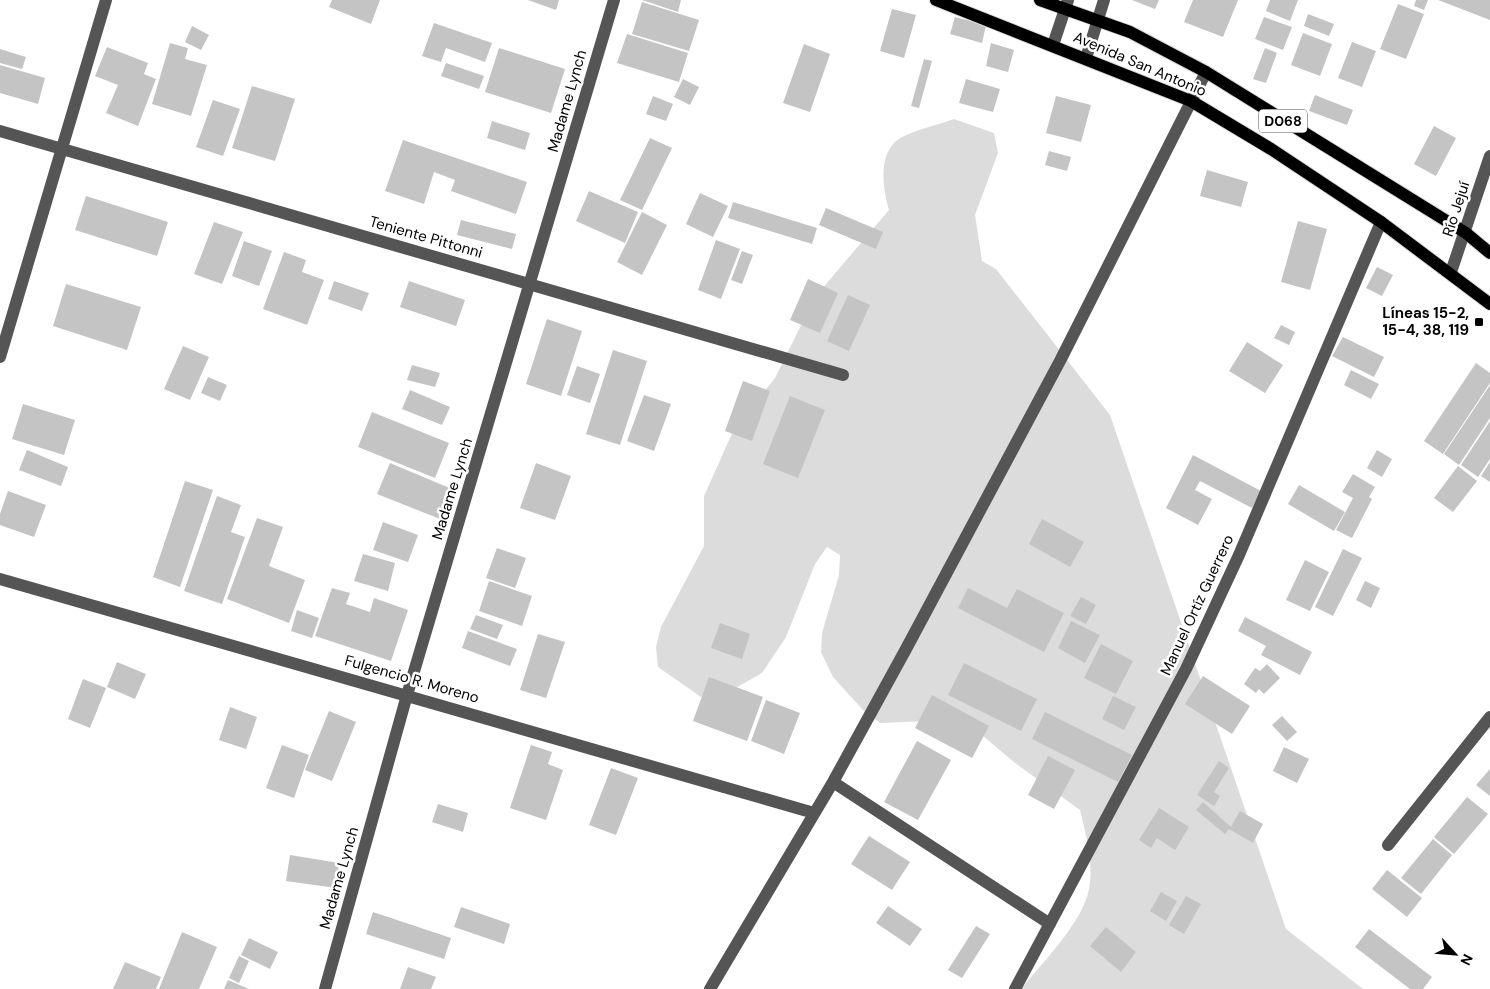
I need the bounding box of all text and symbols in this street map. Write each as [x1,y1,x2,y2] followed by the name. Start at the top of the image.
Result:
[1070,27,1210,101] street label: Avenida San Antonio
[543,48,591,154] street label: Madame Lynch
[1259,110,1307,132] road number: D068
[1438,178,1474,239] street label: Río Jejuí
[367,211,485,263] street label: Teniente Pittonni
[1382,303,1469,340] place label: Líneas 15-2, 15-4, 38, 119
[1473,316,1485,328] marker: Líneas 15-2, 15-4, 38, 119
[427,436,477,542] street label: Madame Lynch
[1156,531,1238,679] street label: Manuel Ortíz Guerrero
[342,650,482,708] street label: Fulgencio R. Moreno
[315,825,363,931] street label: Madame Lynch
[1430,929,1480,979] north arrow
[1456,951,1477,968] text: N

